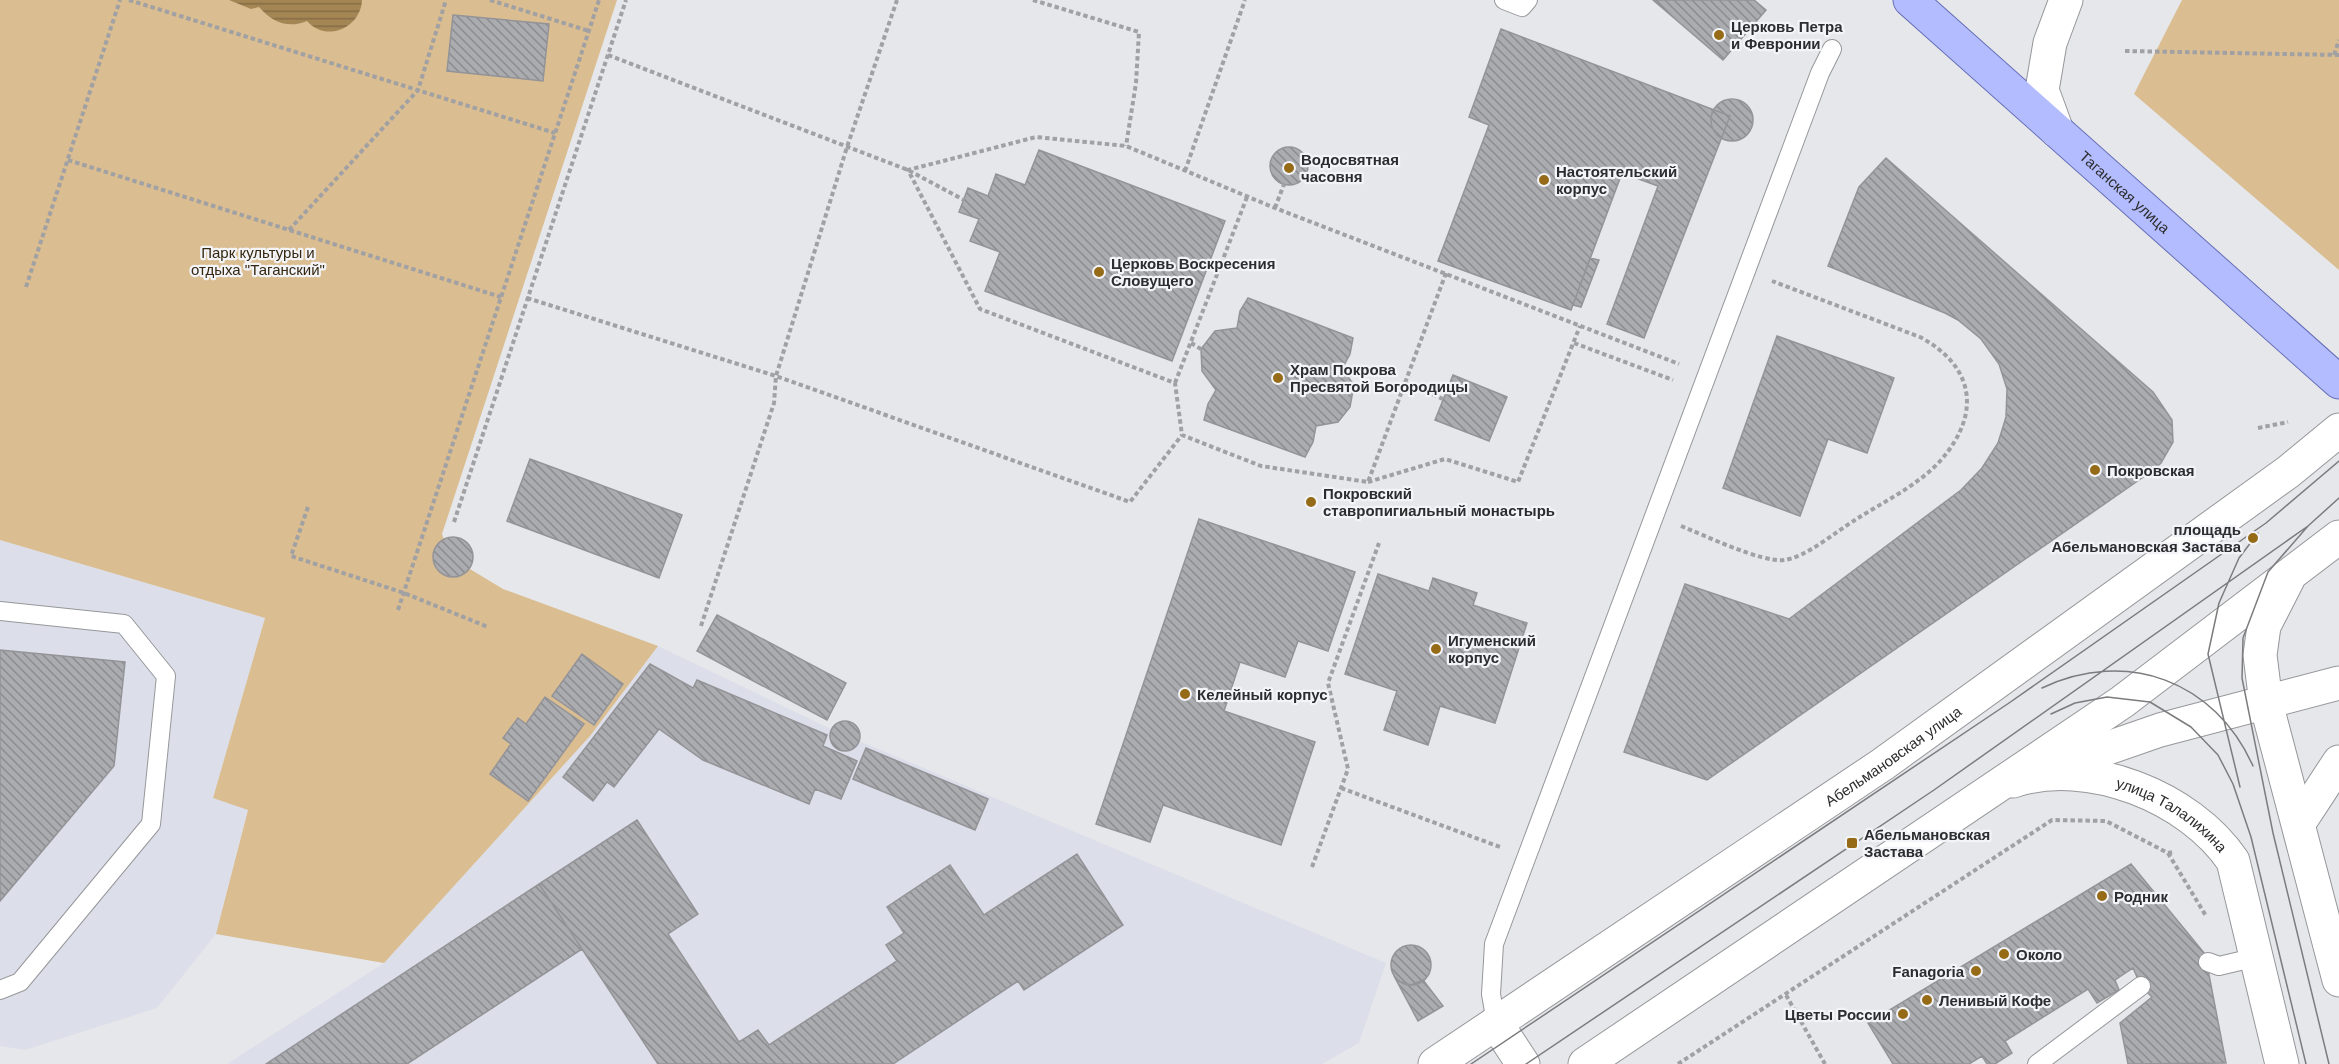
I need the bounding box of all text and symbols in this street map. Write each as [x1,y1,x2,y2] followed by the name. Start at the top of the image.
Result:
[1731,18,1843,52] place label: Церковь Петра и Февронии
[1712,28,1726,42] marker: Церковь Петра и Февронии
[2077,147,2174,237] street label: Таганская улица
[1301,151,1399,185] place label: Водосвятная часовня
[1282,161,1296,175] marker: Водосвятная часовня
[1556,163,1677,197] place label: Настоятельский корпус
[1537,173,1551,187] marker: Настоятельский корпус
[191,244,325,278] park label: Парк культуры и отдыха "Таганский"
[1111,255,1275,289] place label: Церковь Воскресения Словущего
[1092,265,1106,279] marker: Церковь Воскресения Словущего
[1290,361,1468,395] place label: Храм Покрова Пресвятой Богородицы
[1271,371,1285,385] marker: Храм Покрова Пресвятой Богородицы
[2107,462,2195,479] place label: Покровская
[2088,463,2102,477] marker: Покровская
[1323,485,1555,519] place label: Покровский ставропигиальный монастырь
[1304,495,1318,509] marker: Покровский ставропигиальный монастырь
[2051,521,2242,555] place label: площадь Абельмановская Застава
[2246,531,2260,545] marker: площадь Абельмановская Застава
[1448,632,1536,666] place label: Игуменский корпус
[1429,642,1443,656] marker: Игуменский корпус
[1197,686,1328,703] place label: Келейный корпус
[1178,687,1192,701] marker: Келейный корпус
[1821,702,1965,809] street label: Абельмановская улица
[2115,774,2231,856] street label: улица Талалихина
[1864,826,1990,860] place label: Абельмановская Застава
[1845,836,1859,850] marker: Абельмановская Застава
[2114,888,2168,905] place label: Родник
[2095,889,2109,903] marker: Родник
[2016,946,2062,963] place label: Около
[1997,947,2011,961] marker: Около
[1892,963,1965,980] place label: Fanagoria
[1969,964,1983,978] marker: Fanagoria
[1939,992,2051,1009] place label: Ленивый Кофе
[1920,993,1934,1007] marker: Ленивый Кофе
[1785,1006,1891,1023] place label: Цветы России
[1896,1007,1910,1021] marker: Цветы России

